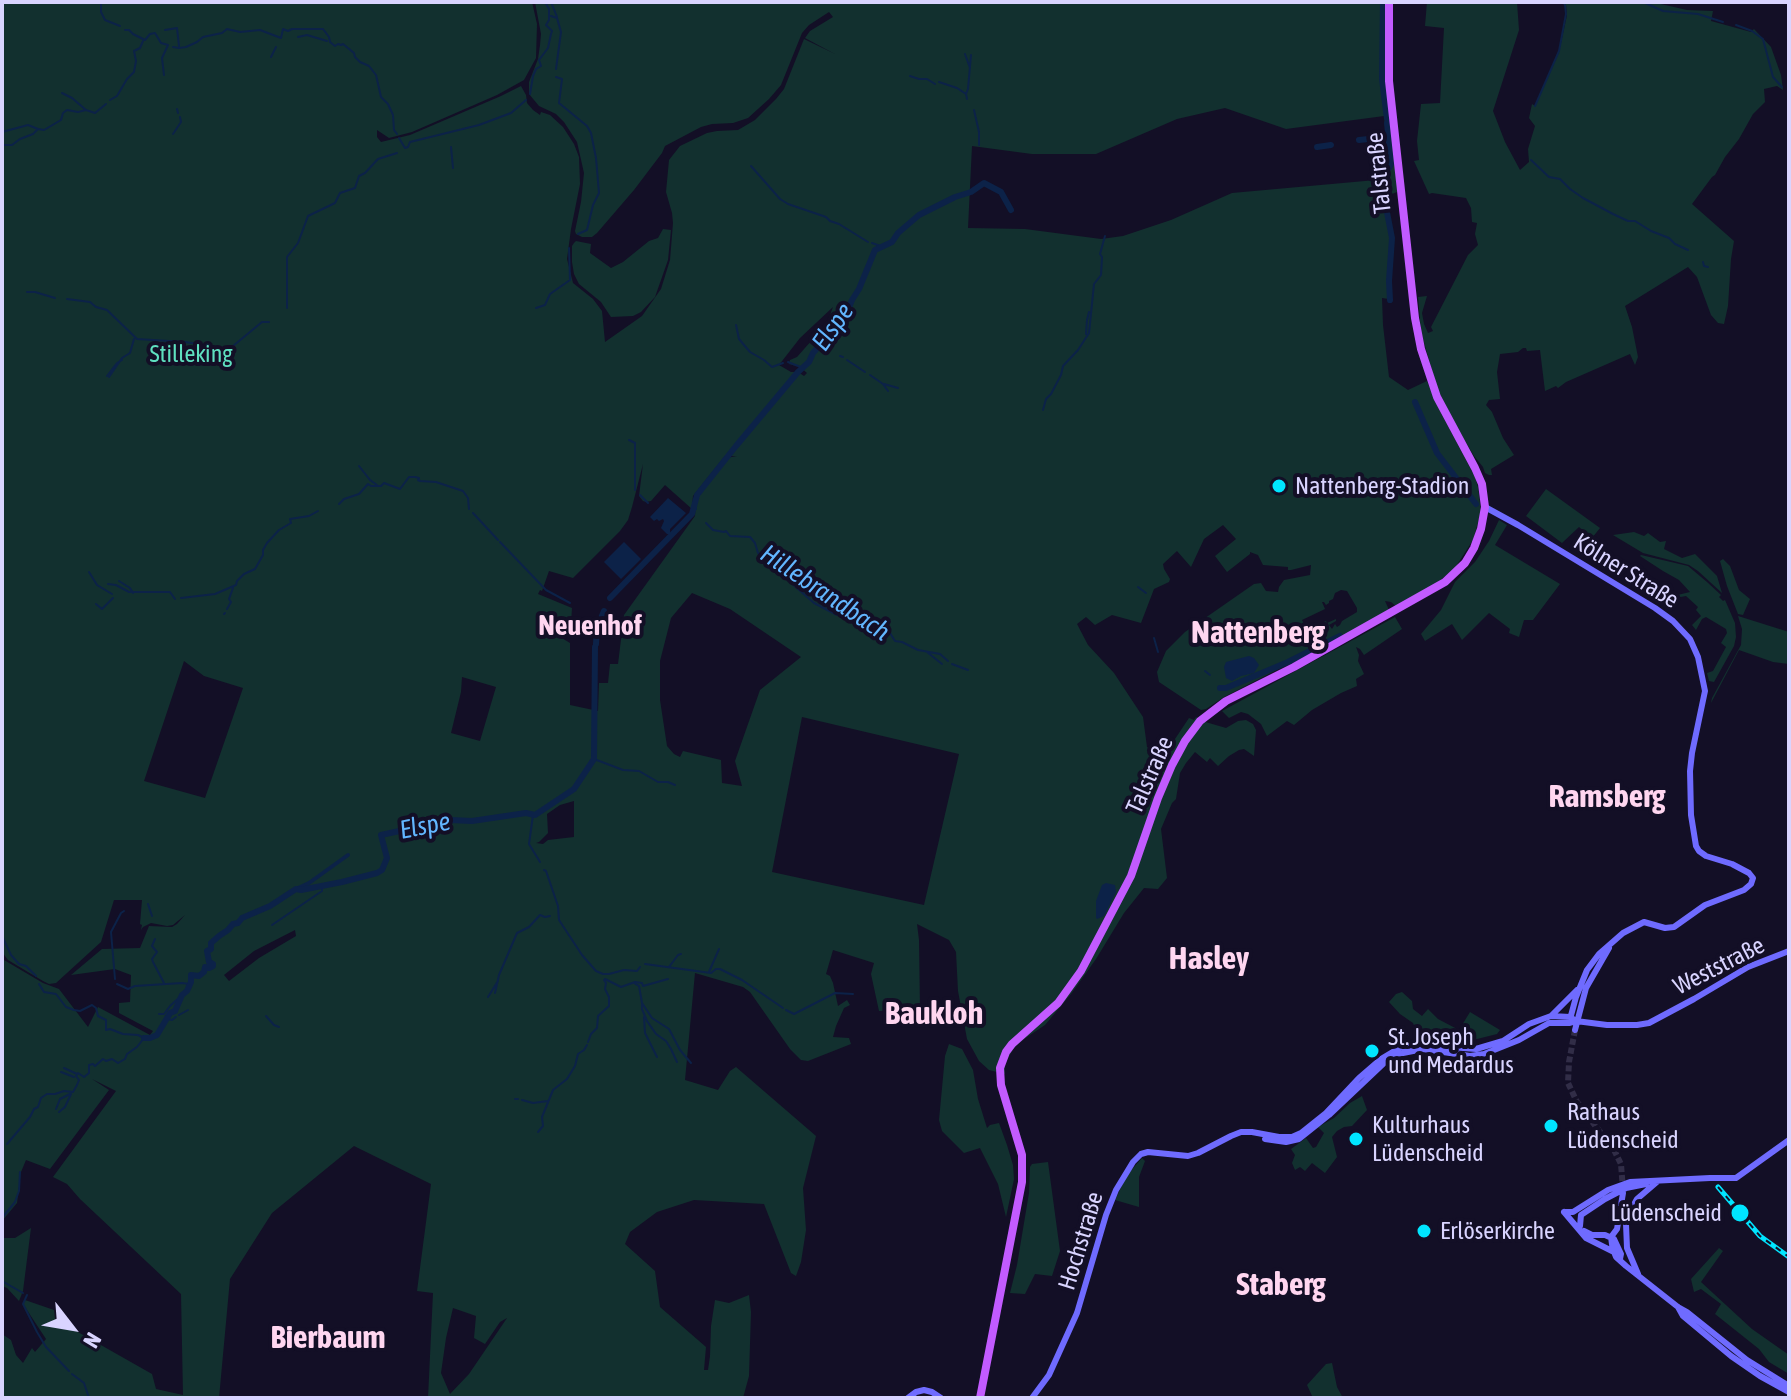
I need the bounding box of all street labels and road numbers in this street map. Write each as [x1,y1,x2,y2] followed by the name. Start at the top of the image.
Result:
[1360,131,1398,215] street label: Talstraße
[1568,527,1684,615] street label: Kölner Straße
[1120,732,1180,818] street label: Talstraße
[1669,931,1769,1001] street label: Weststraße
[1052,1188,1110,1294] street label: Hochstraße

